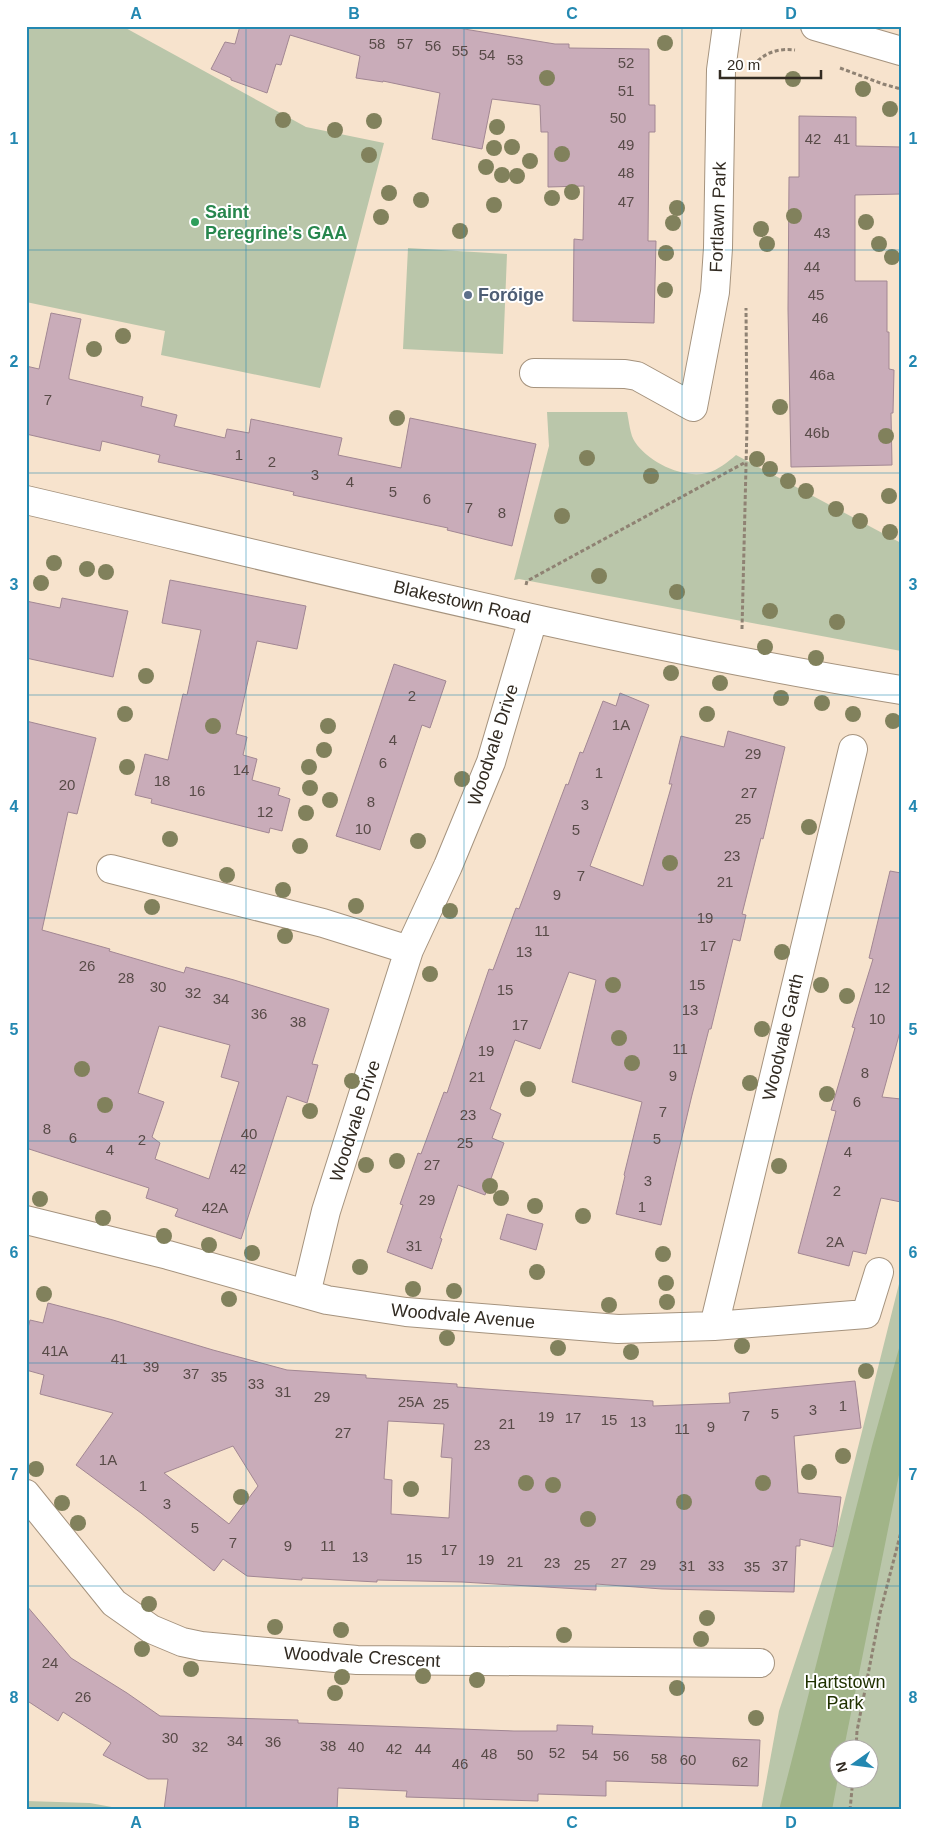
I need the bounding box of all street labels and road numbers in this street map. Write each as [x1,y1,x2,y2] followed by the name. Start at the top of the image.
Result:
[706,160,730,273] street label: Fortlawn Park
[391,576,533,628] street label: Blakestown Road
[464,682,522,808] street label: Woodvale Drive
[759,972,807,1102] street label: Woodvale Garth
[326,1058,384,1184] street label: Woodvale Drive
[390,1300,536,1332] street label: Woodvale Avenue
[283,1643,441,1671] street label: Woodvale Crescent

